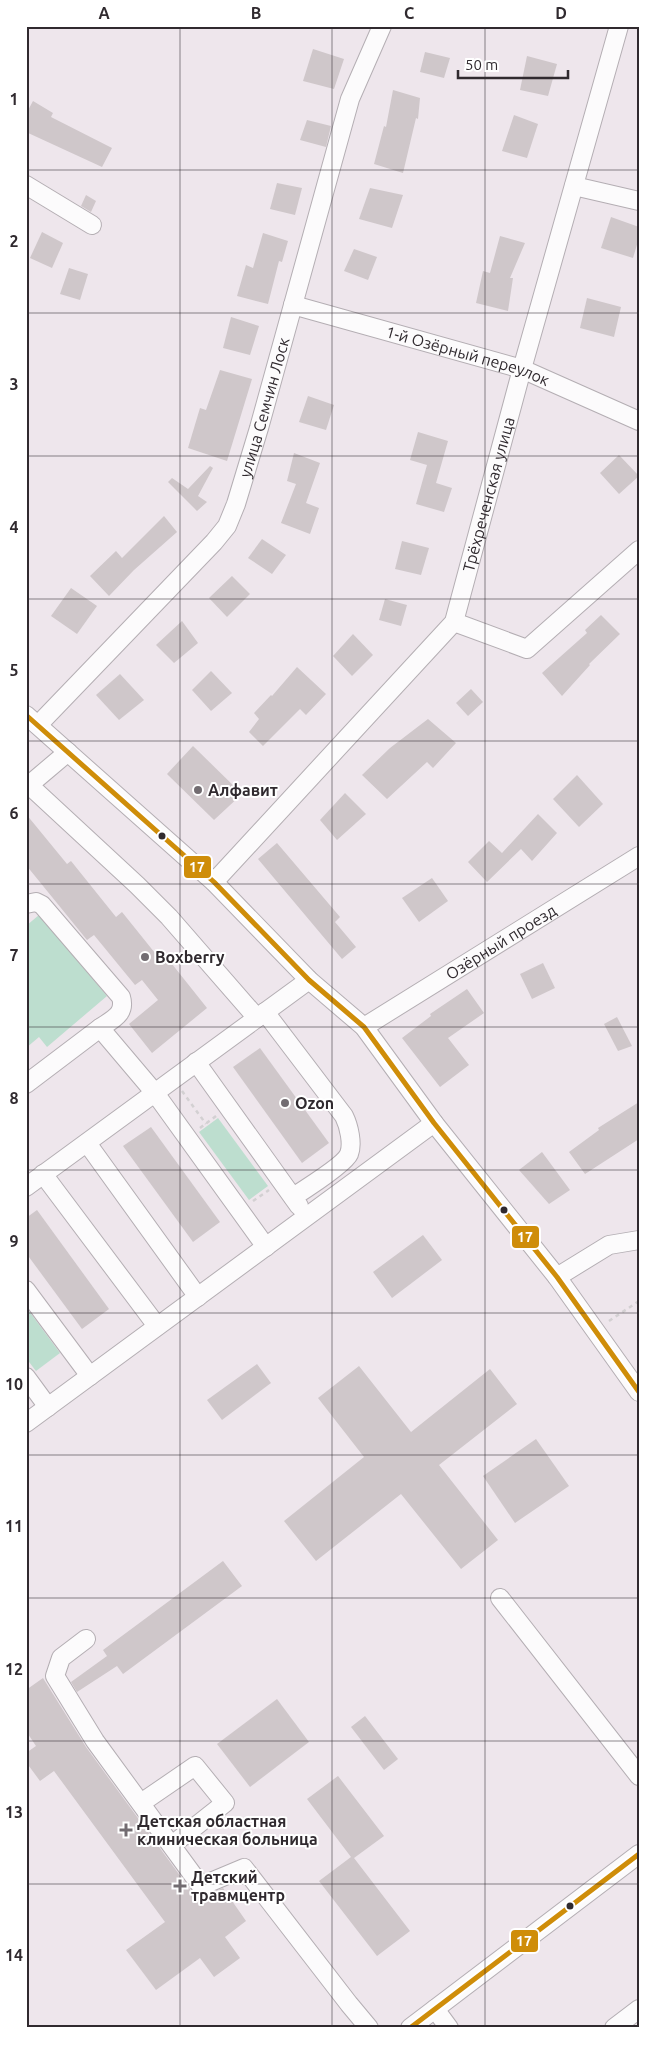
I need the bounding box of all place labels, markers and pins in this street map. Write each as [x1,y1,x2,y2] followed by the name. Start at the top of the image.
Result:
[208,781,278,799] place label: Алфавит
[192,784,204,796] marker: Алфавит
[157,831,167,841] unlabelled marker
[155,948,225,966] place label: Boxberry
[139,951,151,963] marker: Boxberry
[295,1094,334,1112] place label: Ozon
[279,1097,291,1109] marker: Ozon
[499,1205,509,1215] unlabelled marker
[137,1812,318,1848] place label: Детская областная клиническая больница
[119,1823,133,1837] marker: Детская областная клиническая больница
[191,1868,285,1904] place label: Детский травмцентр
[173,1879,187,1893] marker: Детский травмцентр
[565,1901,575,1911] unlabelled marker

